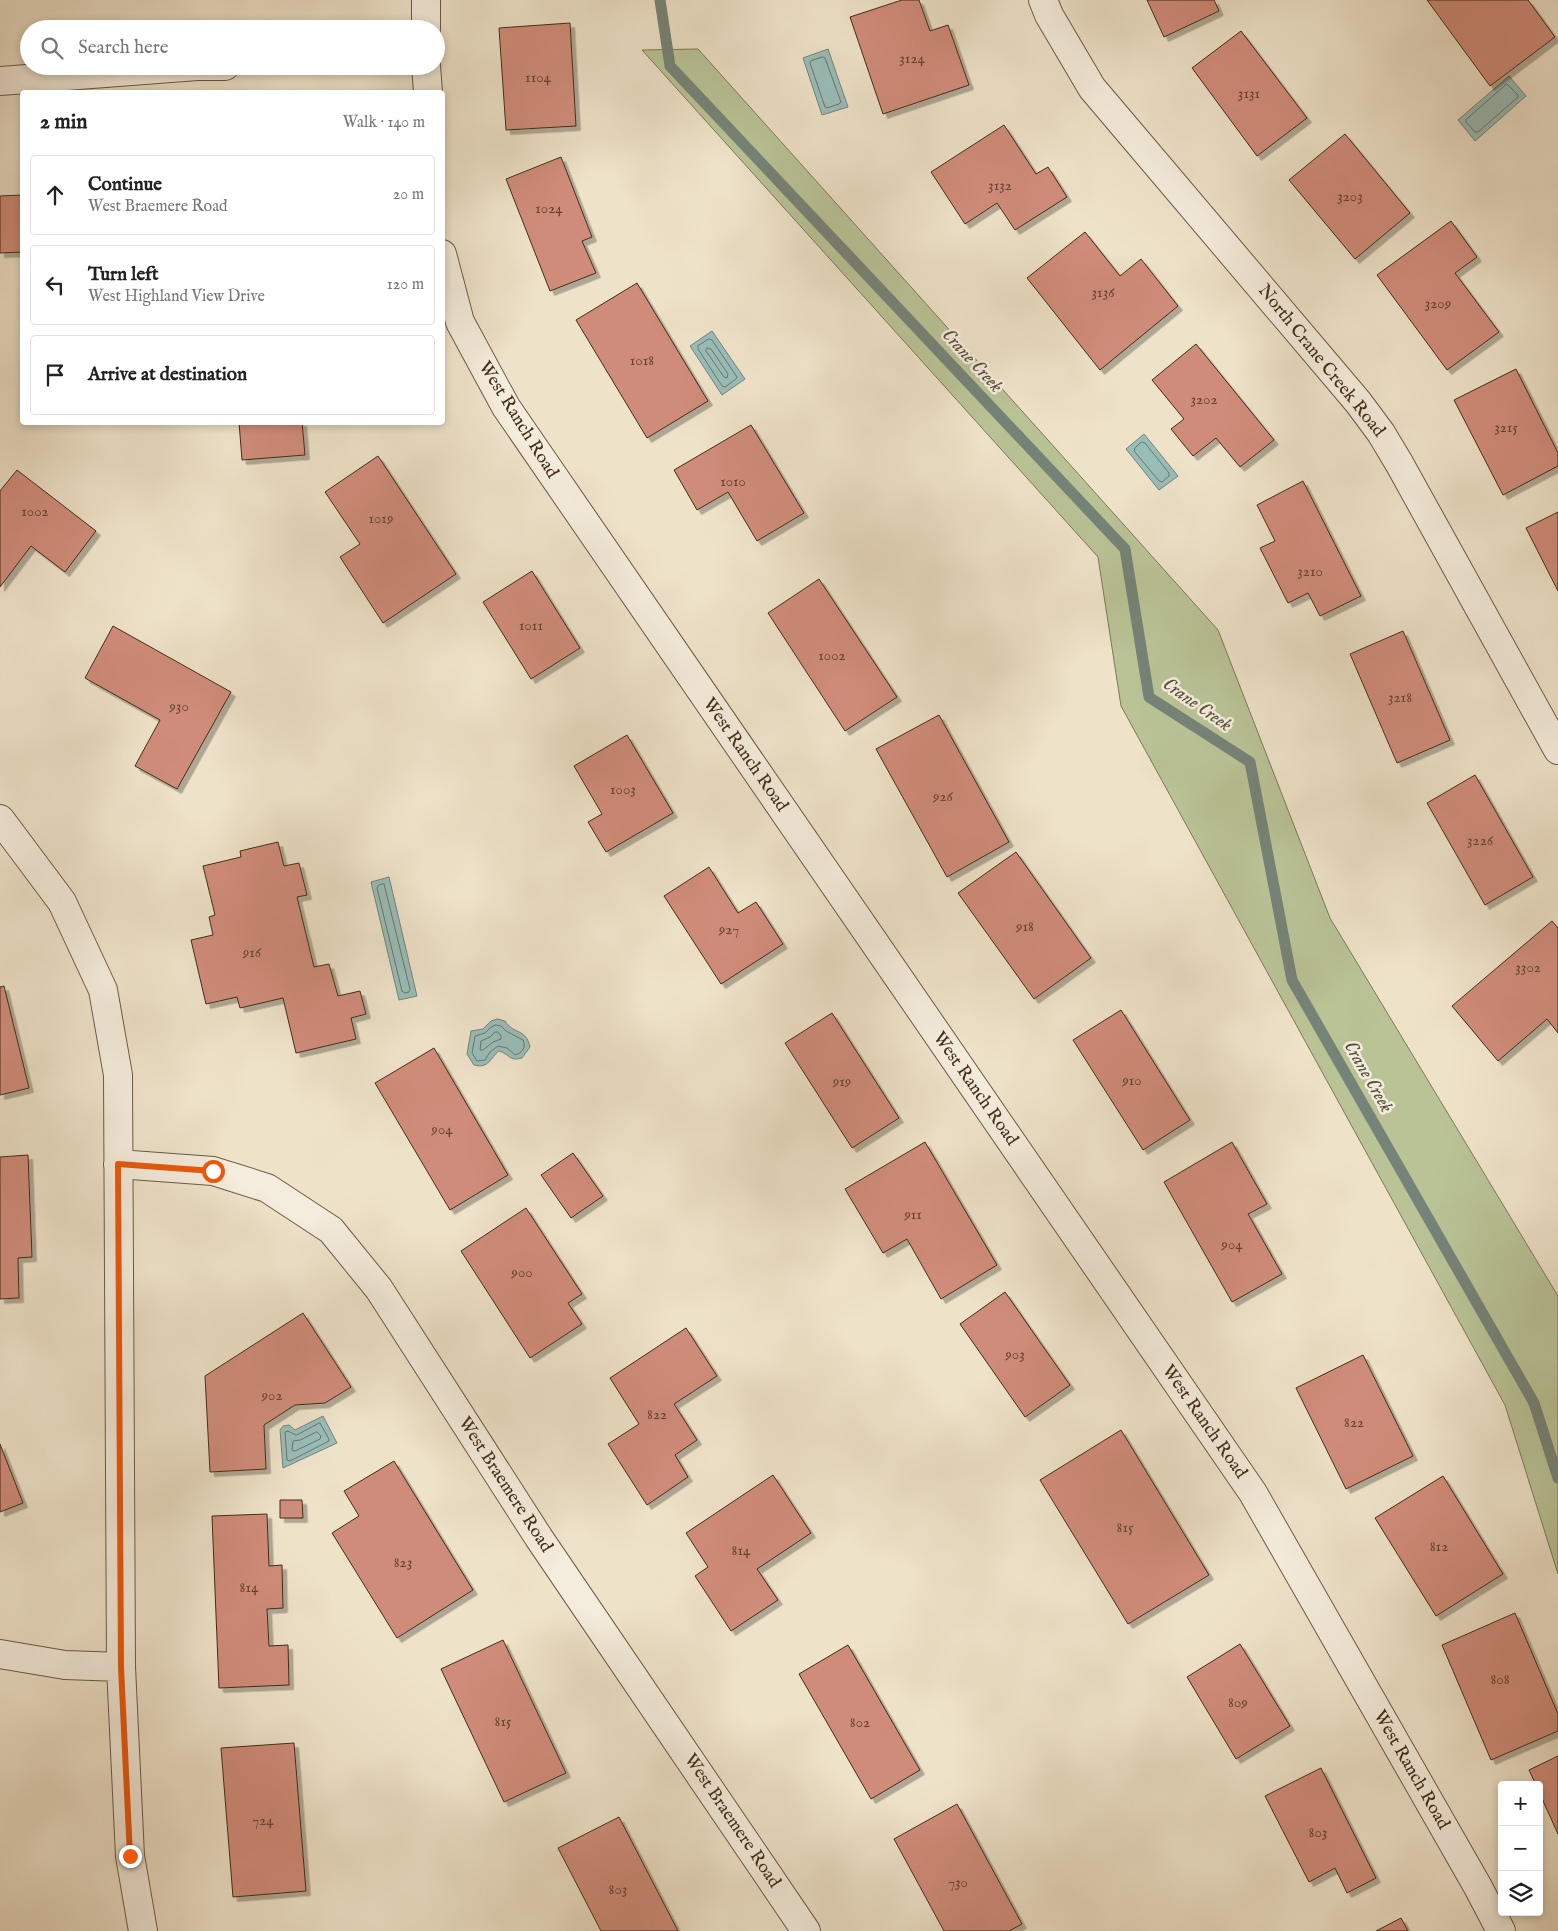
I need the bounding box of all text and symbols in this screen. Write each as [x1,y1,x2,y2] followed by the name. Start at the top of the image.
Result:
[20,20,445,75] search box
[38,34,66,62] icon: search
[78,36,169,60] text: Search here
[899,49,925,68] house number: 3124
[525,68,552,87] house number: 1104
[1238,84,1260,103] house number: 3131
[40,109,87,136] text: 2 min
[343,113,425,133] text: Walk · 140 m
[88,173,162,197] text: Continue
[988,176,1012,195] house number: 3132
[41,181,69,209] icon: ahead
[393,185,424,205] text: 20 m
[1337,187,1363,206] house number: 3203
[88,197,228,217] text: West Braemere Road
[535,199,563,218] house number: 1024
[88,263,159,287] text: Turn left
[41,271,69,299] icon: left
[387,275,424,295] text: 120 m
[1252,280,1390,442] street label: North Crane Creek Road
[1091,283,1115,302] house number: 3136
[88,287,265,307] text: West Highland View Drive
[1425,294,1451,313] house number: 3209
[936,324,1008,398] water label: Crane Creek
[630,351,654,370] house number: 1018
[473,357,563,483] street label: West Ranch Road
[41,361,69,389] icon: arrive
[88,363,247,387] text: Arrive at destination
[1190,390,1218,409] house number: 3202
[1494,418,1518,437] house number: 3215
[720,472,746,491] house number: 1010
[21,502,49,521] house number: 1002
[369,509,393,528] house number: 1019
[1297,562,1323,581] house number: 3210
[519,616,543,635] house number: 1011
[818,646,846,665] house number: 1002
[1158,673,1236,738] water label: Crane Creek
[1388,688,1412,707] house number: 3218
[697,694,793,817] street label: West Ranch Road
[168,697,189,716] house number: 930
[610,780,636,799] house number: 1003
[932,787,954,806] house number: 926
[1467,831,1494,850] house number: 3226
[1015,917,1034,936] house number: 918
[718,920,739,939] house number: 927
[242,943,262,962] house number: 916
[1515,958,1541,977] house number: 3302
[927,1028,1023,1151] street label: West Ranch Road
[1338,1037,1398,1117] water label: Crane Creek
[1121,1071,1142,1090] house number: 910
[832,1072,851,1091] house number: 919
[430,1120,453,1139] house number: 904
[202,1160,225,1183] route start
[903,1205,922,1224] house number: 911
[1220,1235,1243,1254] house number: 904
[510,1263,533,1282] house number: 900
[1004,1345,1025,1364] house number: 903
[1156,1361,1252,1484] street label: West Ranch Road
[261,1386,282,1405] house number: 902
[647,1405,667,1424] house number: 822
[453,1413,558,1557] street label: West Braemere Road
[1344,1413,1364,1432] house number: 822
[1117,1518,1134,1537] house number: 815
[1430,1537,1448,1556] house number: 812
[732,1541,751,1560] house number: 814
[394,1553,412,1572] house number: 823
[240,1578,259,1597] house number: 814
[1490,1670,1510,1689] house number: 808
[1228,1693,1248,1712] house number: 809
[1368,1706,1455,1834] street label: West Ranch Road
[495,1712,512,1731] house number: 815
[850,1713,870,1732] house number: 802
[679,1749,786,1893] street label: West Braemere Road
[1498,1781,1543,1916] map controls
[1498,1781,1543,1826] button: +
[252,1811,274,1830] house number: 724
[1309,1823,1327,1842] house number: 803
[1498,1826,1543,1871] button: −
[119,1845,142,1868] route end
[1498,1871,1543,1916] button: layers
[948,1873,968,1892] house number: 730
[609,1880,627,1899] house number: 803

